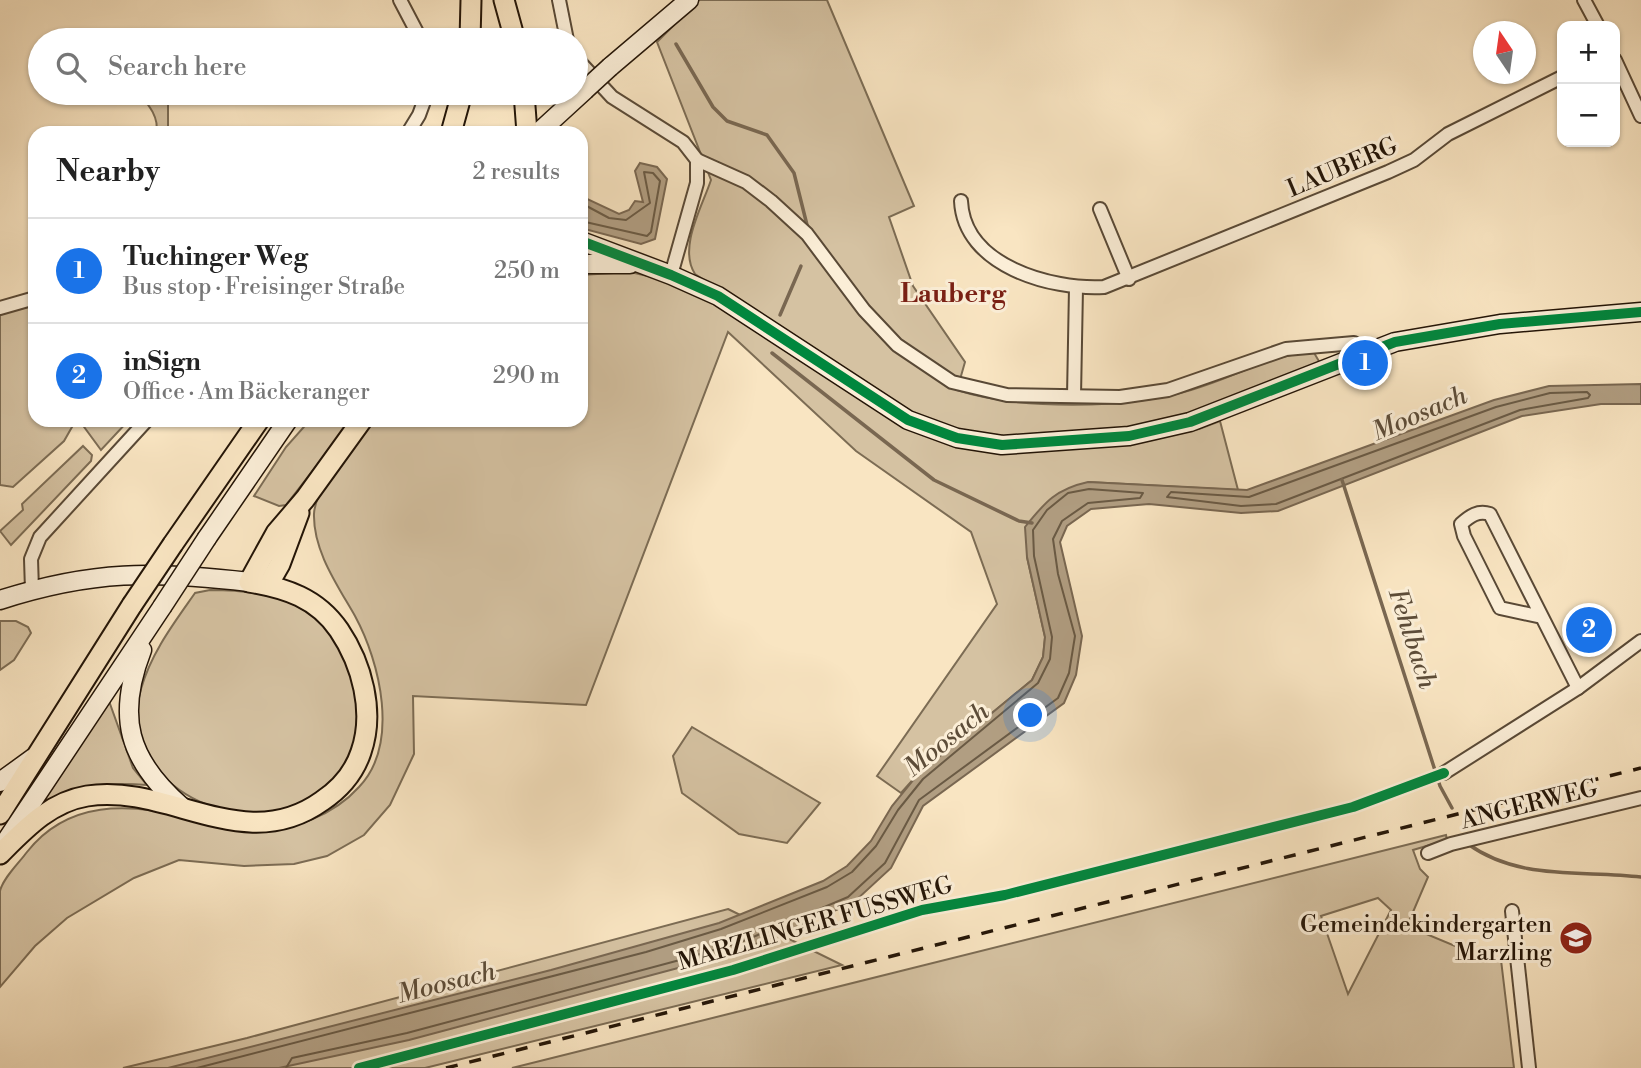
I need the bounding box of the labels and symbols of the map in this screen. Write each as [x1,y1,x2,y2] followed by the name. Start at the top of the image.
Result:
[1473,21,1536,84] north arrow
[1283,131,1403,205] street label: LAUBERG
[900,278,1007,310] district label: Lauberg
[1342,337,1388,389] pin: 1
[1367,379,1472,448] water label: Moosach
[1381,584,1443,693] water label: Fehlbach
[1566,604,1612,656] pin: 2
[897,695,996,784] water label: Moosach
[1013,698,1047,732] your location
[1457,773,1601,837] street label: ANGERWEG
[674,870,956,978] street label: MARZLINGER FUSSWEG
[1300,910,1553,968] place label: Gemeindekindergarten Marzling
[1557,919,1595,957] school or university icon: Gemeindekindergarten Marzling
[394,955,499,1011] water label: Moosach

